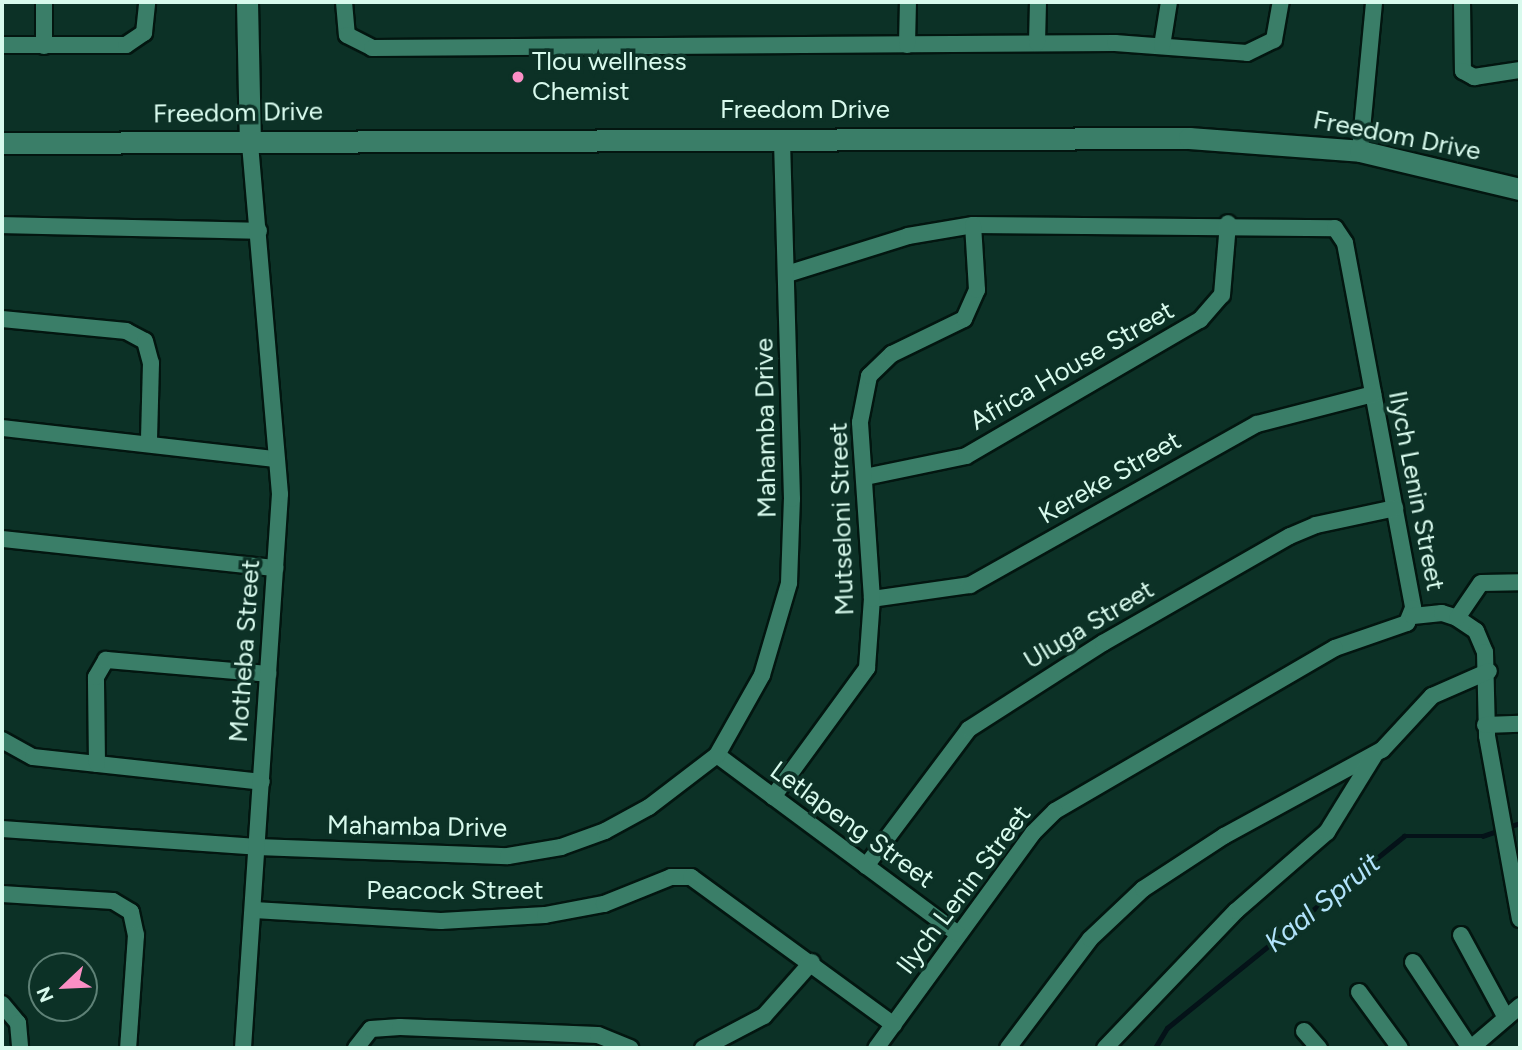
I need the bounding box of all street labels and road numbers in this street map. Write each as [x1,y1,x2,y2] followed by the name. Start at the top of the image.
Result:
[720,94,890,126] street label: Freedom Drive
[153,96,323,130] street label: Freedom Drive
[1311,104,1483,168] street label: Freedom Drive
[964,295,1180,437] street label: Africa House Street
[749,338,783,518] street label: Mahamba Drive
[1381,388,1451,594] street label: Ilych Lenin Street
[823,422,861,616] street label: Mutseloni Street
[1034,425,1186,531] street label: Kereke Street
[223,558,267,744] street label: Motheba Street
[1018,574,1160,676] street label: Uluga Street
[764,755,940,895] street label: Letlapeng Street
[890,800,1038,980] street label: Ilych Lenin Street
[327,810,507,844] street label: Mahamba Drive
[366,875,544,907] street label: Peacock Street

